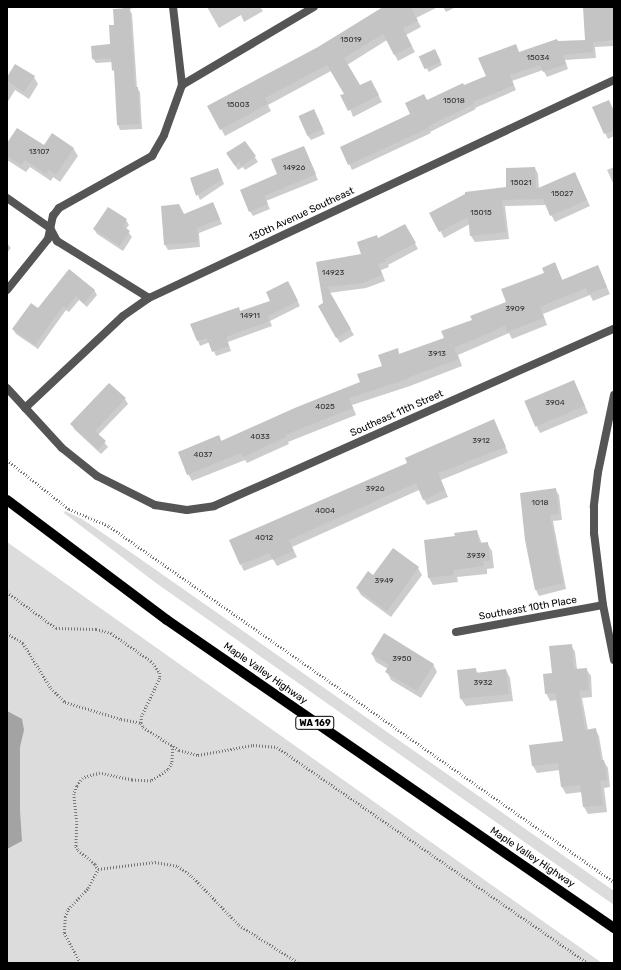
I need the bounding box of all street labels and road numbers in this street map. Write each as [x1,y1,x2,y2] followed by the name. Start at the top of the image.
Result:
[248,185,356,245] street label: 130th Avenue Southeast
[349,388,445,440] street label: Southeast 11th Street
[478,594,578,624] street label: Southeast 10th Place
[221,640,309,708] street label: Maple Valley Highway
[295,716,335,730] road number: WA 169
[487,825,577,891] street label: Maple Valley Highway

